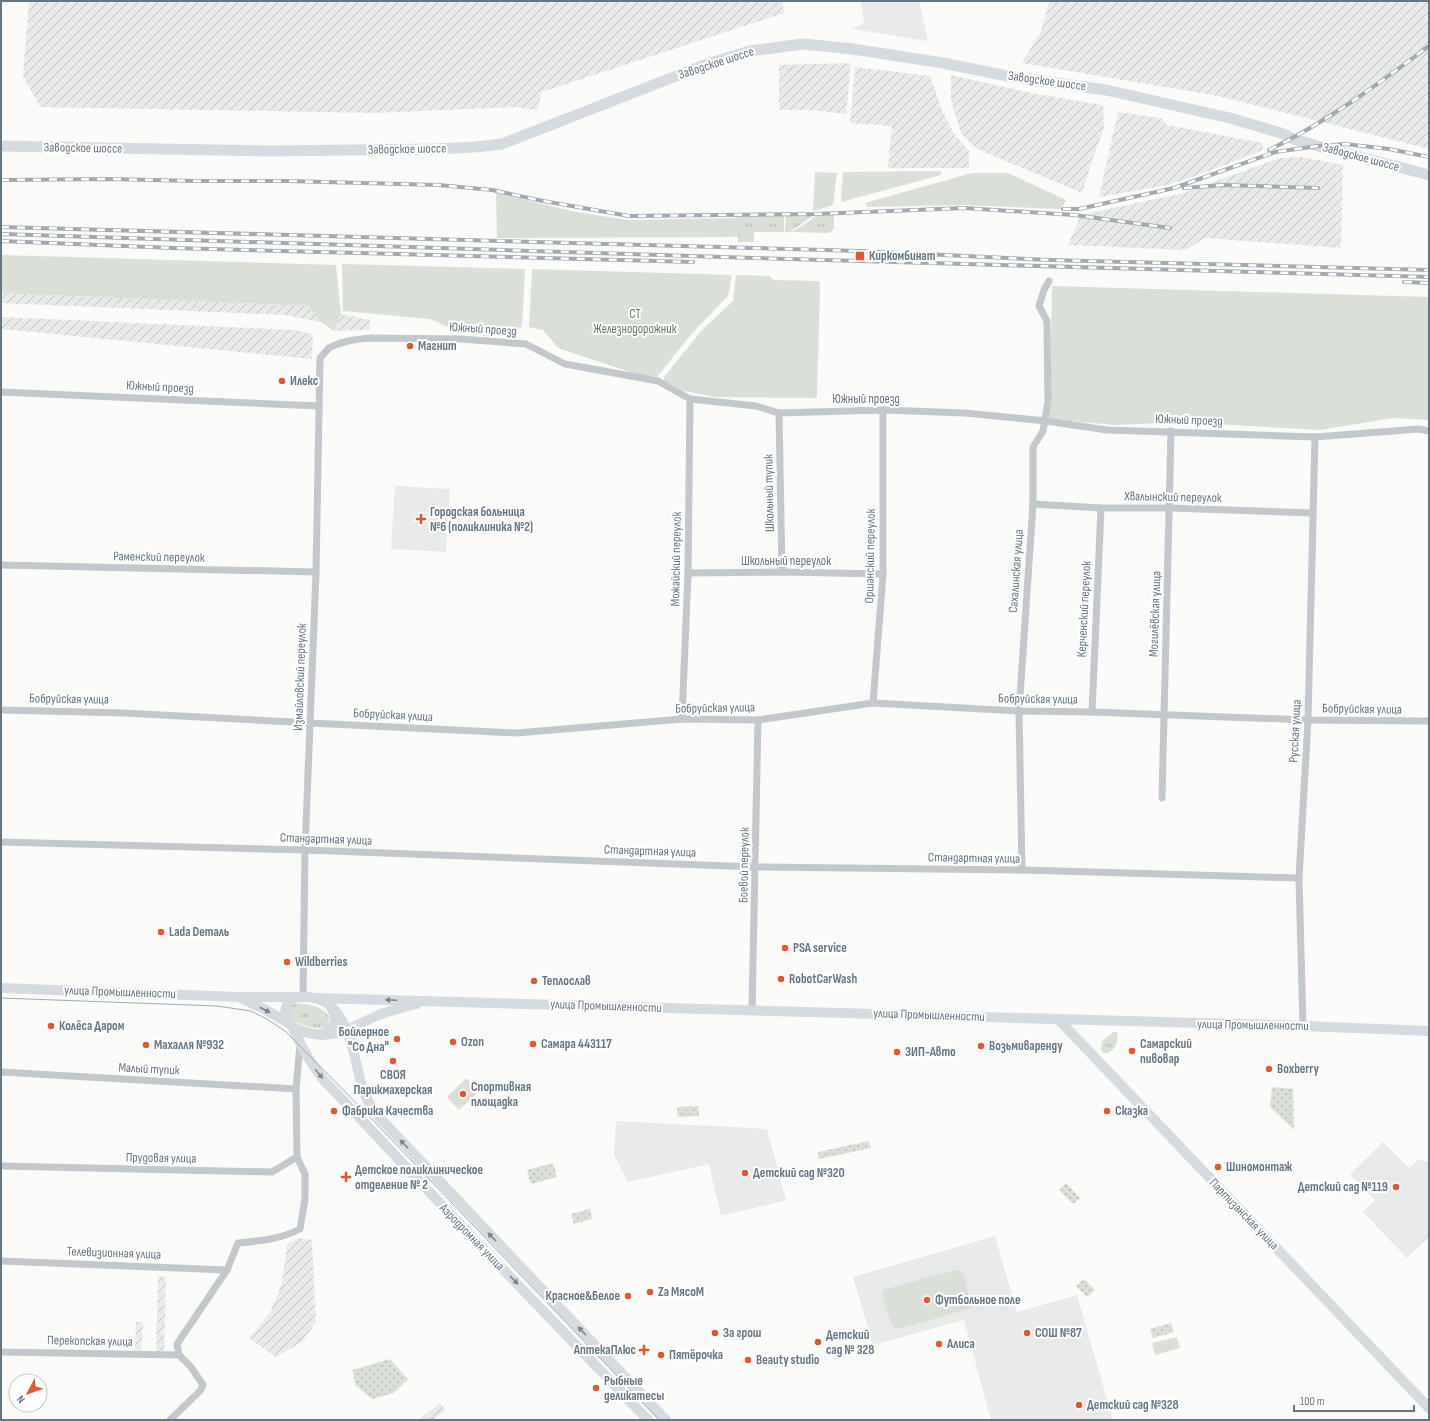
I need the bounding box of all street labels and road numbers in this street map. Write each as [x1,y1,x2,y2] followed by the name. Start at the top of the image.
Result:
[676,43,756,83] street label: Заводское шоссе
[1007,68,1087,94] street label: Заводское шоссе
[44,139,122,157] street label: Заводское шоссе
[1321,139,1401,175] street label: Заводское шоссе
[368,140,446,158] street label: Заводское шоссе
[449,319,517,339] street label: Южный проезд
[126,377,194,397] street label: Южный проезд
[832,391,900,407] street label: Южный проезд
[1155,411,1223,429] street label: Южный проезд
[760,454,778,532] street label: Школьный тупик
[1123,488,1222,506] street label: Хвалынский переулок
[861,508,879,603] street label: Оршанский переулок
[667,511,685,607] street label: Можайский переулок
[1005,529,1027,613] street label: Сахалинская улица
[113,548,205,566] street label: Раменский переулок
[741,553,831,569] street label: Школьный переулок
[1073,560,1095,658] street label: Керченский переулок
[1146,571,1164,657] street label: Могилёвская улица
[290,623,310,731] street label: Измайловский переулок
[29,690,109,708] street label: Бобруйская улица
[998,690,1078,708] street label: Бобруйская улица
[675,699,755,717] street label: Бобруйская улица
[1285,699,1305,763] street label: Русская улица
[1322,700,1402,718] street label: Бобруйская улица
[353,705,433,725] street label: Бобруйская улица
[735,827,753,903] street label: Боевой переулок
[280,829,372,849] street label: Стандартная улица
[604,841,696,861] street label: Стандартная улица
[928,849,1020,867] street label: Стандартная улица
[64,982,176,1002] street label: улица Промышленности
[550,996,662,1016] street label: улица Промышленности
[873,1005,985,1025] street label: улица Промышленности
[1197,1016,1309,1034] street label: улица Промышленности
[118,1059,180,1079] street label: Малый тупик
[126,1149,196,1167] street label: Прудовая улица
[1206,1175,1282,1253] street label: Партизанская улица
[435,1199,508,1274] street label: Аэродромная улица
[67,1243,161,1263] street label: Телевизионная улица
[47,1332,133,1350] street label: Перекопская улица

